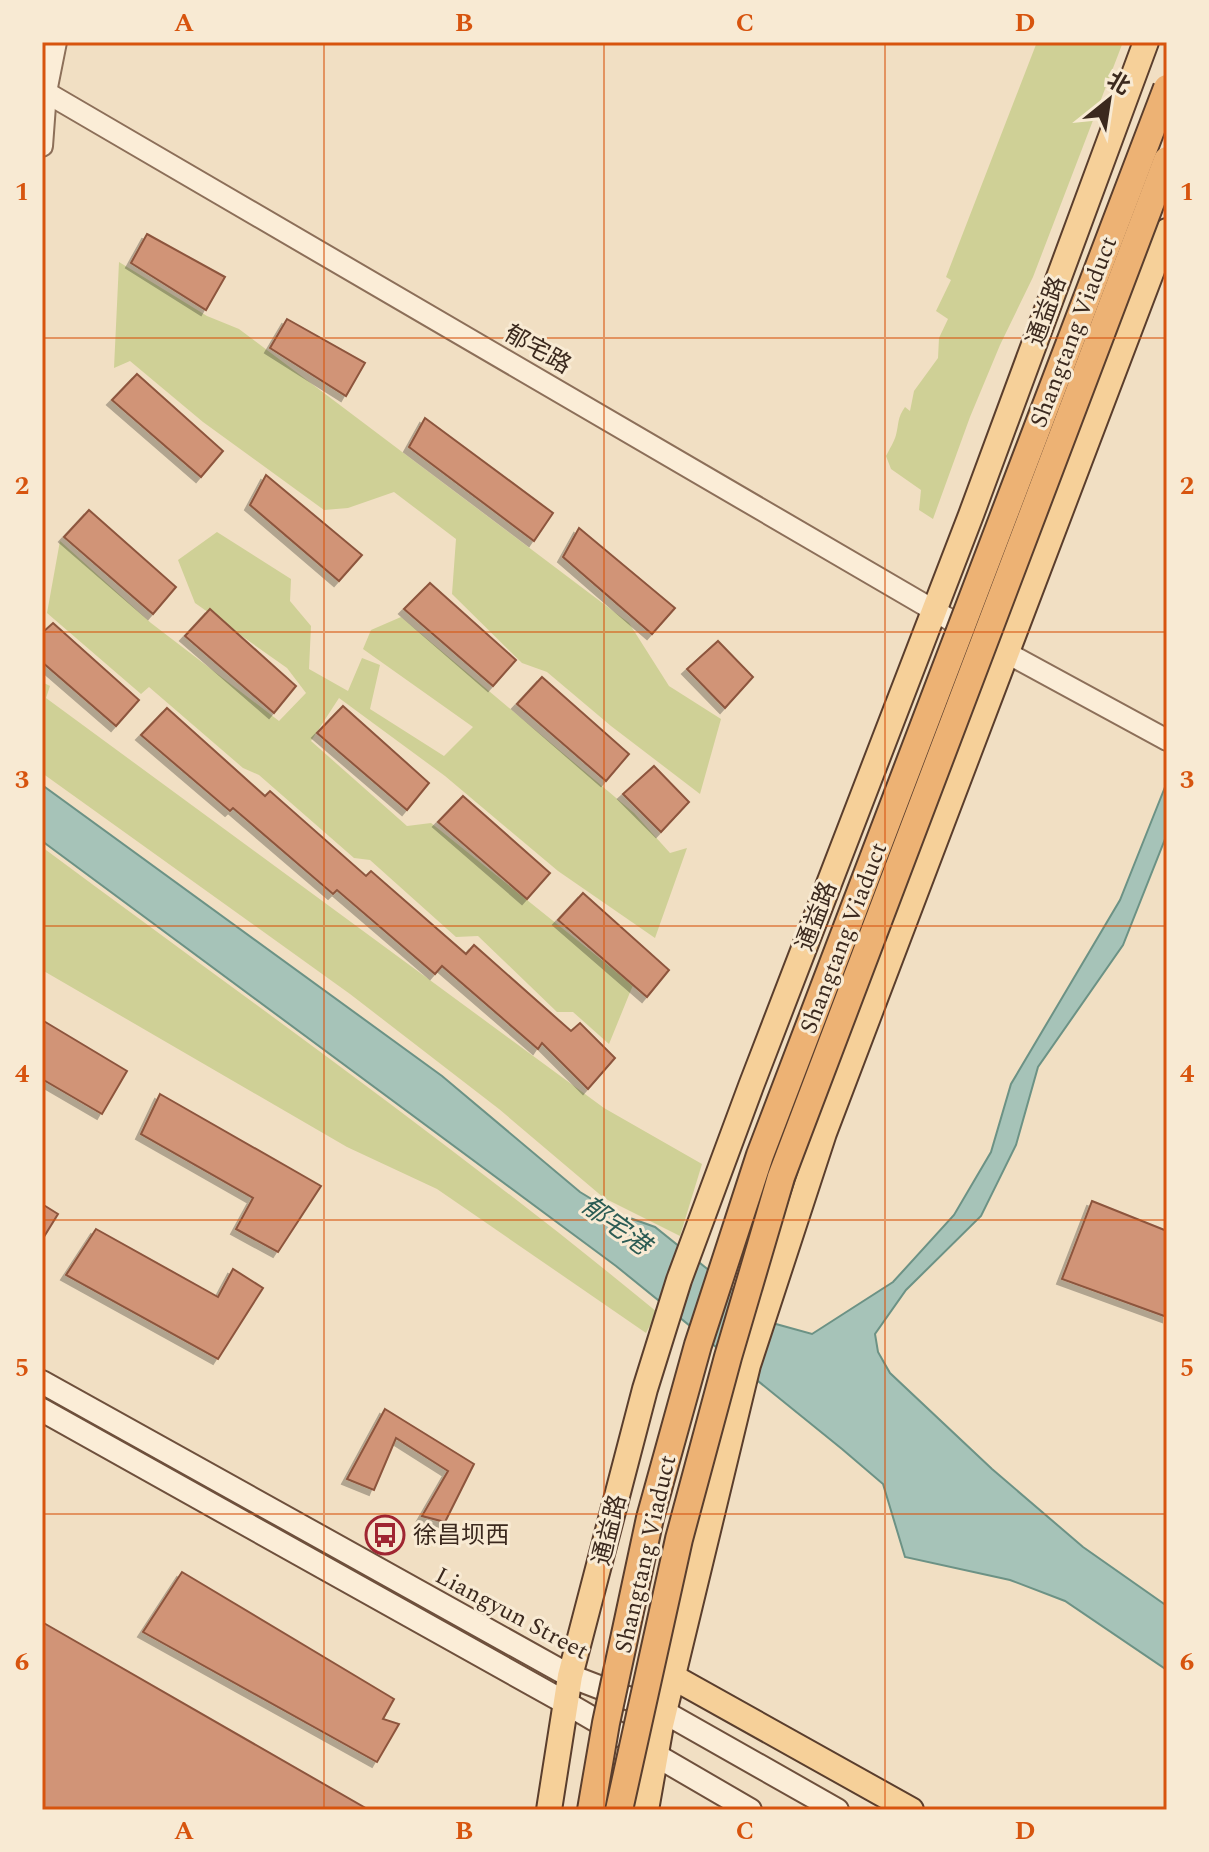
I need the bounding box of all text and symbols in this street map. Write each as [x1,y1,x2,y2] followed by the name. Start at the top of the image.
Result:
[174,3,194,43] text: A
[455,3,473,43] text: B
[736,3,754,43] text: C
[1015,3,1035,43] text: D
[1069,60,1149,140] north arrow
[1100,64,1136,104] text: 北
[15,172,29,212] text: 1
[1180,172,1194,212] text: 1
[1021,231,1127,433] street label: Shangtang Viaduct
[1018,271,1076,351] street label: 通益路
[497,316,578,383] street label: 郁宅路
[15,466,29,506] text: 2
[1180,466,1194,506] text: 2
[15,760,29,800] text: 3
[1180,760,1194,800] text: 3
[791,837,897,1039] street label: Shangtang Viaduct
[787,876,847,956] street label: 通益路
[15,1054,30,1094] text: 4
[1180,1054,1195,1094] text: 4
[572,1186,662,1268] water label: 郁宅港
[15,1348,29,1388] text: 5
[1180,1348,1194,1388] text: 5
[606,1452,686,1657] street label: Shangtang Viaduct
[584,1491,636,1570] street label: 通益路
[364,1514,406,1556] bus stop icon: 徐昌坝西
[413,1518,509,1554] place label: 徐昌坝西
[428,1558,595,1670] street label: Liangyun Street
[15,1642,29,1682] text: 6
[1180,1642,1194,1682] text: 6
[174,1811,194,1851] text: A
[455,1811,473,1851] text: B
[736,1811,754,1851] text: C
[1015,1811,1035,1851] text: D

